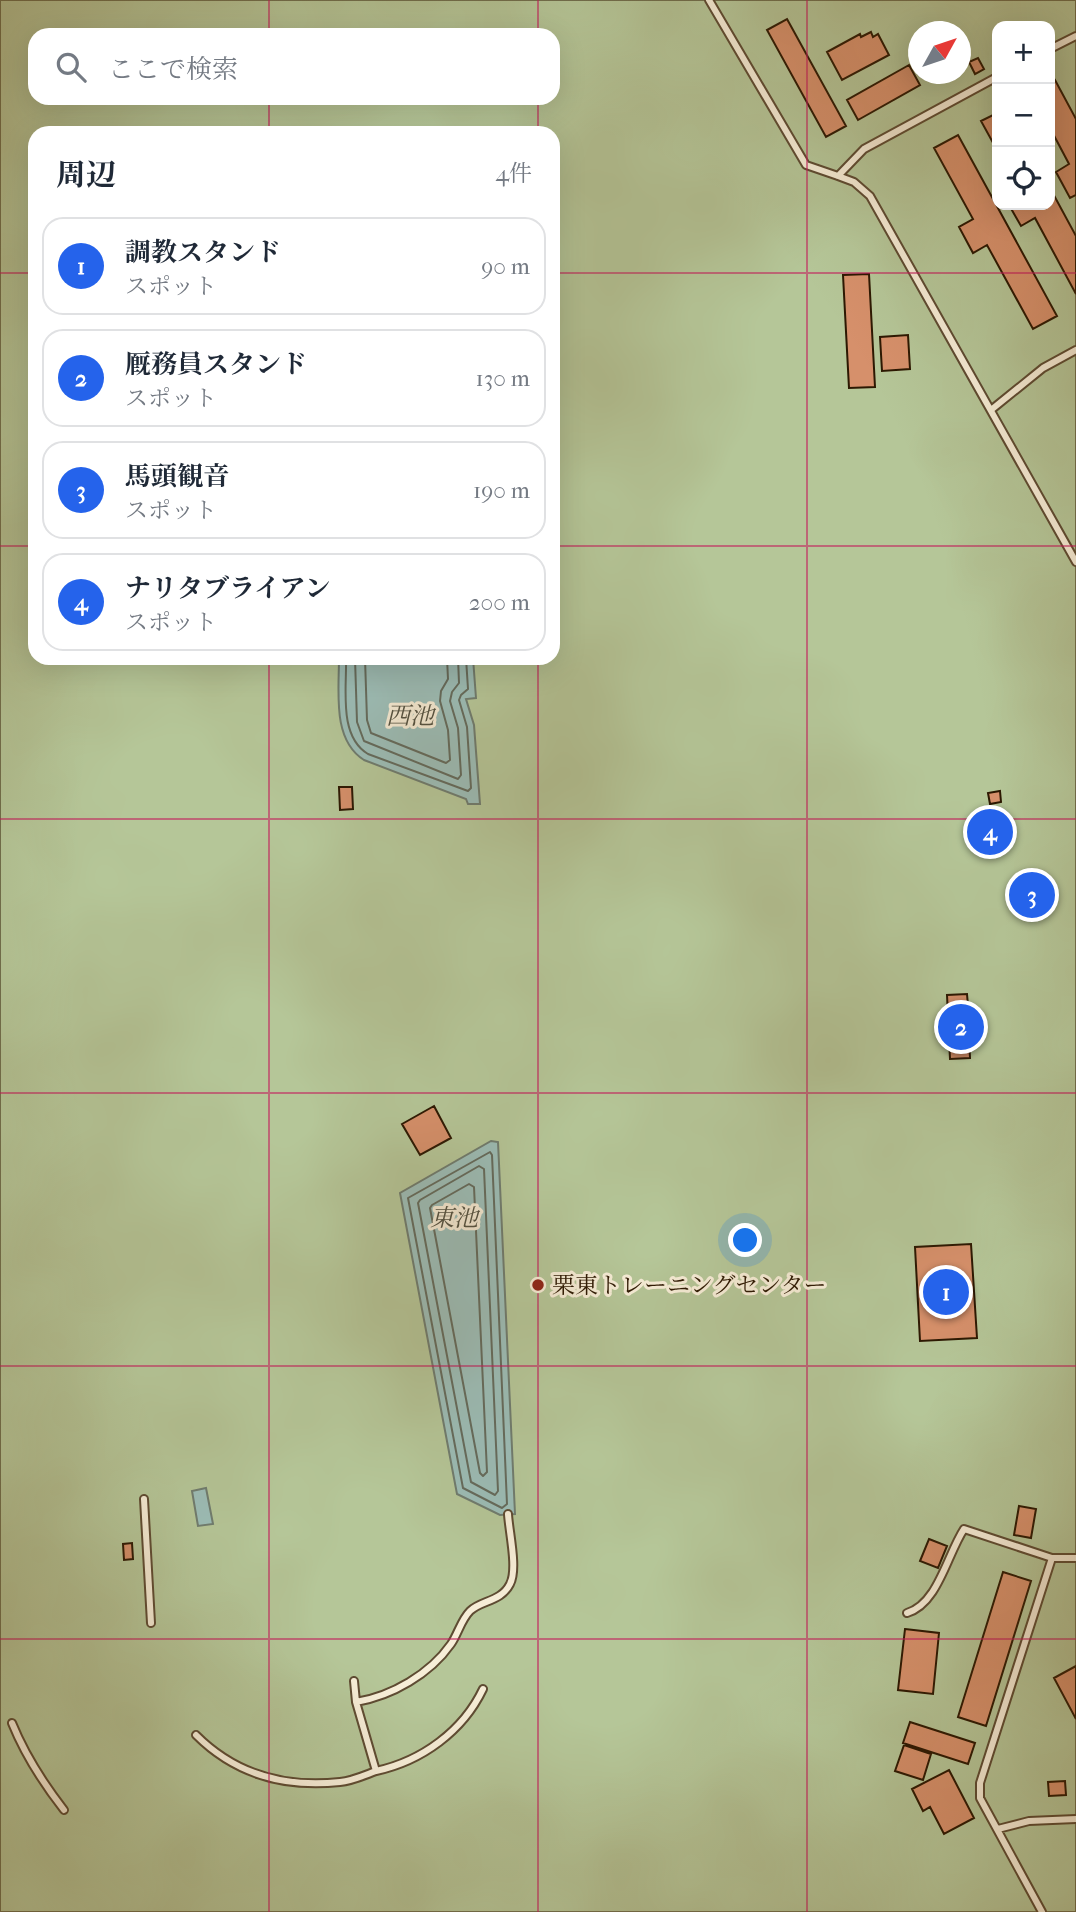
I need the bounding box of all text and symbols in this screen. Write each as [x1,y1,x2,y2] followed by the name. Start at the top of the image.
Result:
[908,21,971,84] north arrow
[992,21,1055,210] map controls
[992,21,1055,84] button: +
[28,28,560,105] search box
[52,48,90,86] icon: search
[108,54,238,85] text: ここで検索
[992,84,1055,147] button: −
[992,147,1055,210] button: locate
[56,158,116,193] text: 周辺
[495,160,532,187] text: 4件
[125,237,281,268] text: 調教スタンド
[77,253,85,280] text: 1
[481,253,530,280] text: 90 m
[125,273,217,300] text: スポット
[125,349,307,380] text: 厩務員スタンド
[75,365,87,392] text: 2
[476,365,530,392] text: 130 m
[125,385,217,412] text: スポット
[125,461,229,492] text: 馬頭観音
[76,477,86,504] text: 3
[473,477,530,504] text: 190 m
[125,497,217,524] text: スポット
[125,573,330,604] text: ナリタブライアン
[74,589,88,616] text: 4
[469,589,530,616] text: 200 m
[125,609,217,636] text: スポット
[386,702,437,730] water label: 西池
[967,806,1013,858] pin: 4
[1009,869,1055,921] pin: 3
[938,1001,984,1053] pin: 2
[430,1204,481,1232] water label: 東池
[728,1223,762,1257] your location
[923,1266,969,1318] pin: 1
[552,1272,827,1299] place label: 栗東トレーニングセンター
[530,1277,546,1293] marker: 栗東トレーニングセンター

